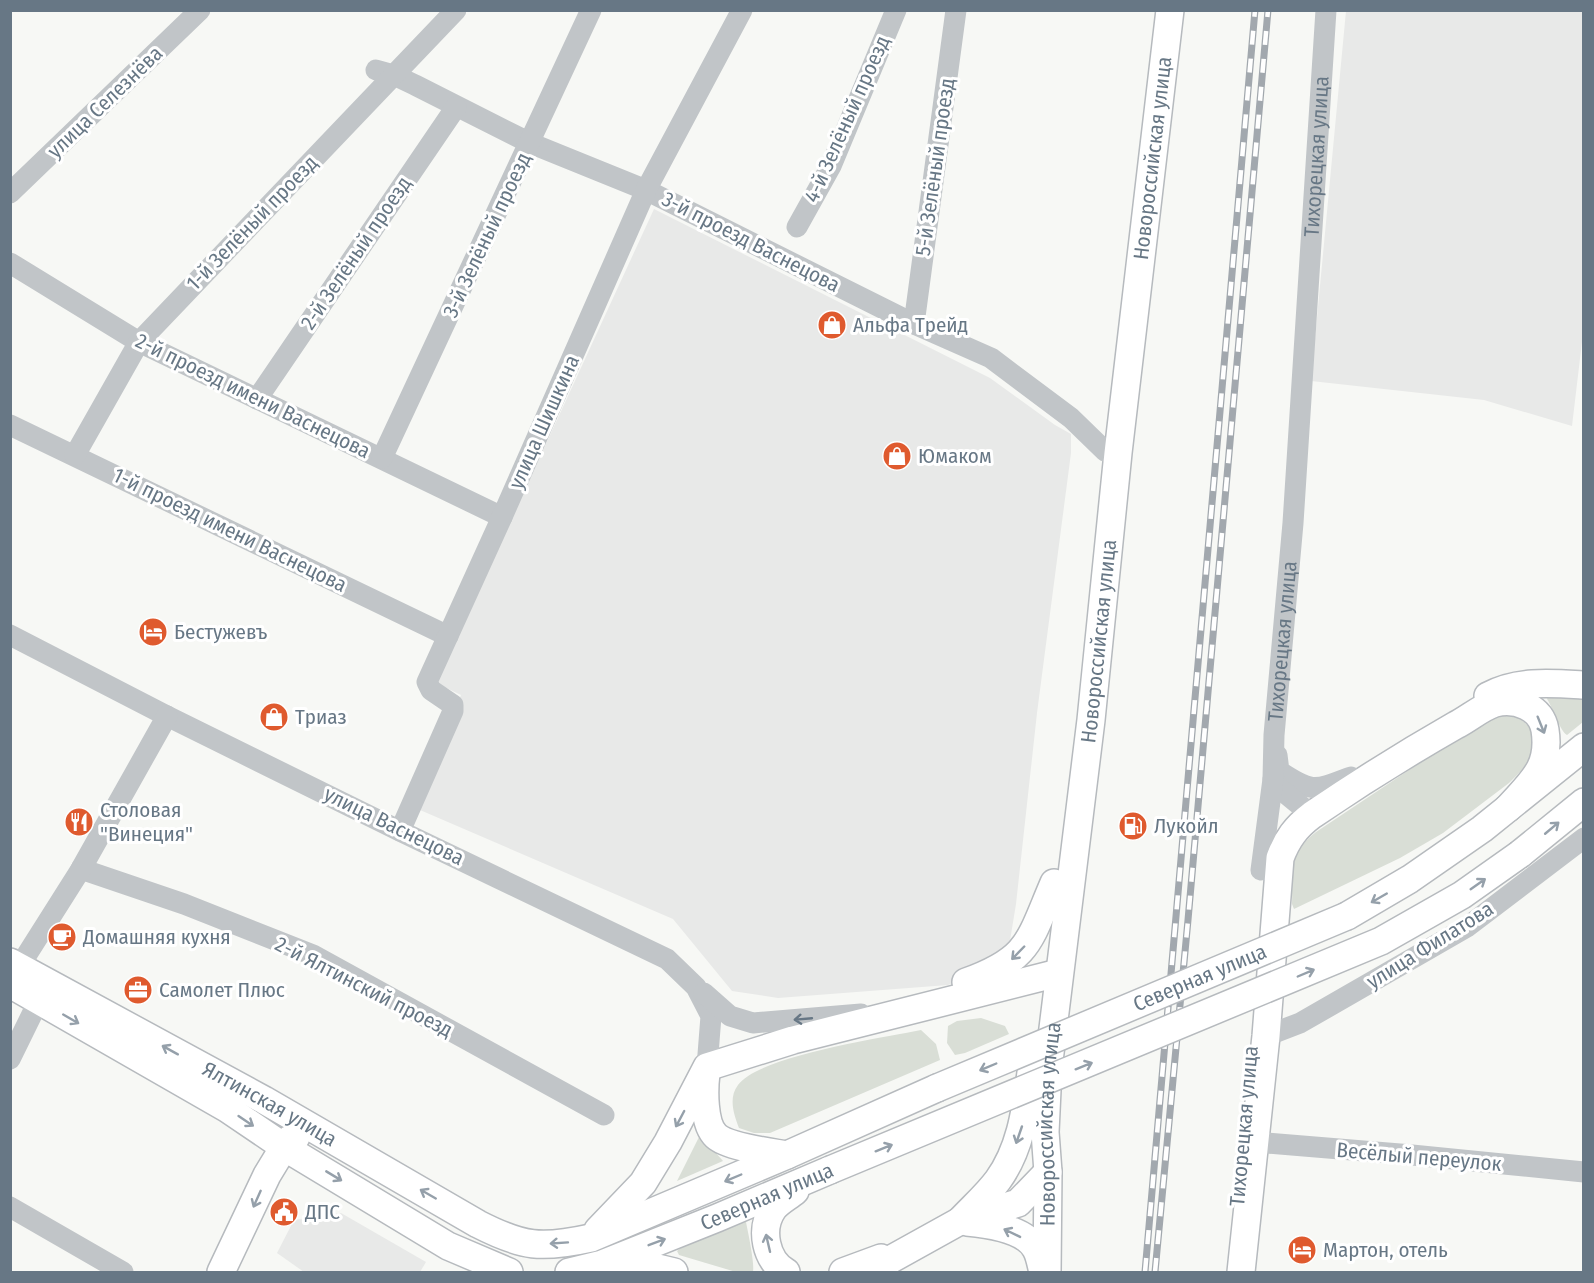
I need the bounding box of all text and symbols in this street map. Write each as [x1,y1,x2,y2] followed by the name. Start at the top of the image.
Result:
[799,32,895,206] street label: 4-й Зелёный проезд
[42,41,168,163] street label: улица Селезнёва
[1128,55,1177,261] street label: Новороссийская улица
[1298,75,1335,238] street label: Тихорецкая улица
[910,76,960,258] street label: 5-й Зелёный проезд
[437,148,537,322] street label: 3-й Зелёный проезд
[181,150,323,296] street label: 1-й Зелёный проезд
[295,172,417,334] street label: 2-й Зелёный проезд
[658,186,844,298] street label: 3-й проезд Васнецова
[816,309,848,341] shop icon: Альфа Трейд
[853,312,968,338] place label: Альфа Трейд
[131,328,375,464] street label: 2-й проезд имени Васнецова
[503,351,585,493] street label: улица Шишкина
[881,440,913,472] shop icon: Юмаком
[918,443,992,469] place label: Юмаком
[109,462,351,598] street label: 1-й проезд имени Васнецова
[1075,538,1122,745] street label: Новороссийская улица
[1262,560,1303,722] street label: Тихорецкая улица
[137,616,169,648] hotel icon: Бестужевъ
[174,619,267,645] place label: Бестужевъ
[258,701,290,733] shop icon: Триаз
[295,704,347,730] place label: Триаз
[1537,715,1548,733] one-way arrow
[320,781,468,871] street label: улица Васнецова
[100,797,193,847] place label: Столовая "Винеция"
[63,806,95,838] restaurant icon: Столовая "Винеция"
[1117,810,1149,842] fuel station icon: Лукойл
[1154,813,1219,839] place label: Лукойл
[1544,821,1559,835] one-way arrow
[1470,878,1486,890] one-way arrow
[1371,892,1388,904] one-way arrow
[1362,896,1498,994] street label: улица Филатова
[46,921,78,953] cafe icon: Домашняя кухня
[82,924,231,950] place label: Домашняя кухня
[271,931,457,1043] street label: 2-й Ялтинский проезд
[1129,938,1270,1017] street label: Северная улица
[1011,945,1025,960] one-way arrow
[1296,967,1314,979] one-way arrow
[122,974,154,1006] office icon: Самолет Плюс
[159,977,285,1003] place label: Самолет Плюс
[62,1013,79,1025] one-way arrow
[794,1014,814,1025] one-way arrow
[1032,1021,1067,1226] street label: Новороссийская улица
[162,1044,179,1056] one-way arrow
[1224,1045,1264,1207] street label: Тихорецкая улица
[198,1056,341,1152] street label: Ялтинская улица
[1074,1060,1093,1071] one-way arrow
[979,1062,998,1073] one-way arrow
[674,1110,686,1127] one-way arrow
[238,1115,255,1128] one-way arrow
[1013,1125,1024,1144] one-way arrow
[1335,1137,1503,1177] street label: Весёлый переулок
[875,1142,893,1153] one-way arrow
[696,1157,837,1236] street label: Северная улица
[325,1171,342,1183] one-way arrow
[724,1173,743,1184] one-way arrow
[420,1188,437,1200] one-way arrow
[251,1189,262,1207] one-way arrow
[268,1196,300,1228] public building icon: ДПС
[304,1199,340,1225] place label: ДПС
[1004,1226,1022,1238] one-way arrow
[761,1234,773,1253] one-way arrow
[1286,1234,1318,1266] hotel icon: Мартон, отель
[647,1236,666,1247] one-way arrow
[1323,1237,1448,1263] place label: Мартон, отель
[550,1238,570,1249] one-way arrow

